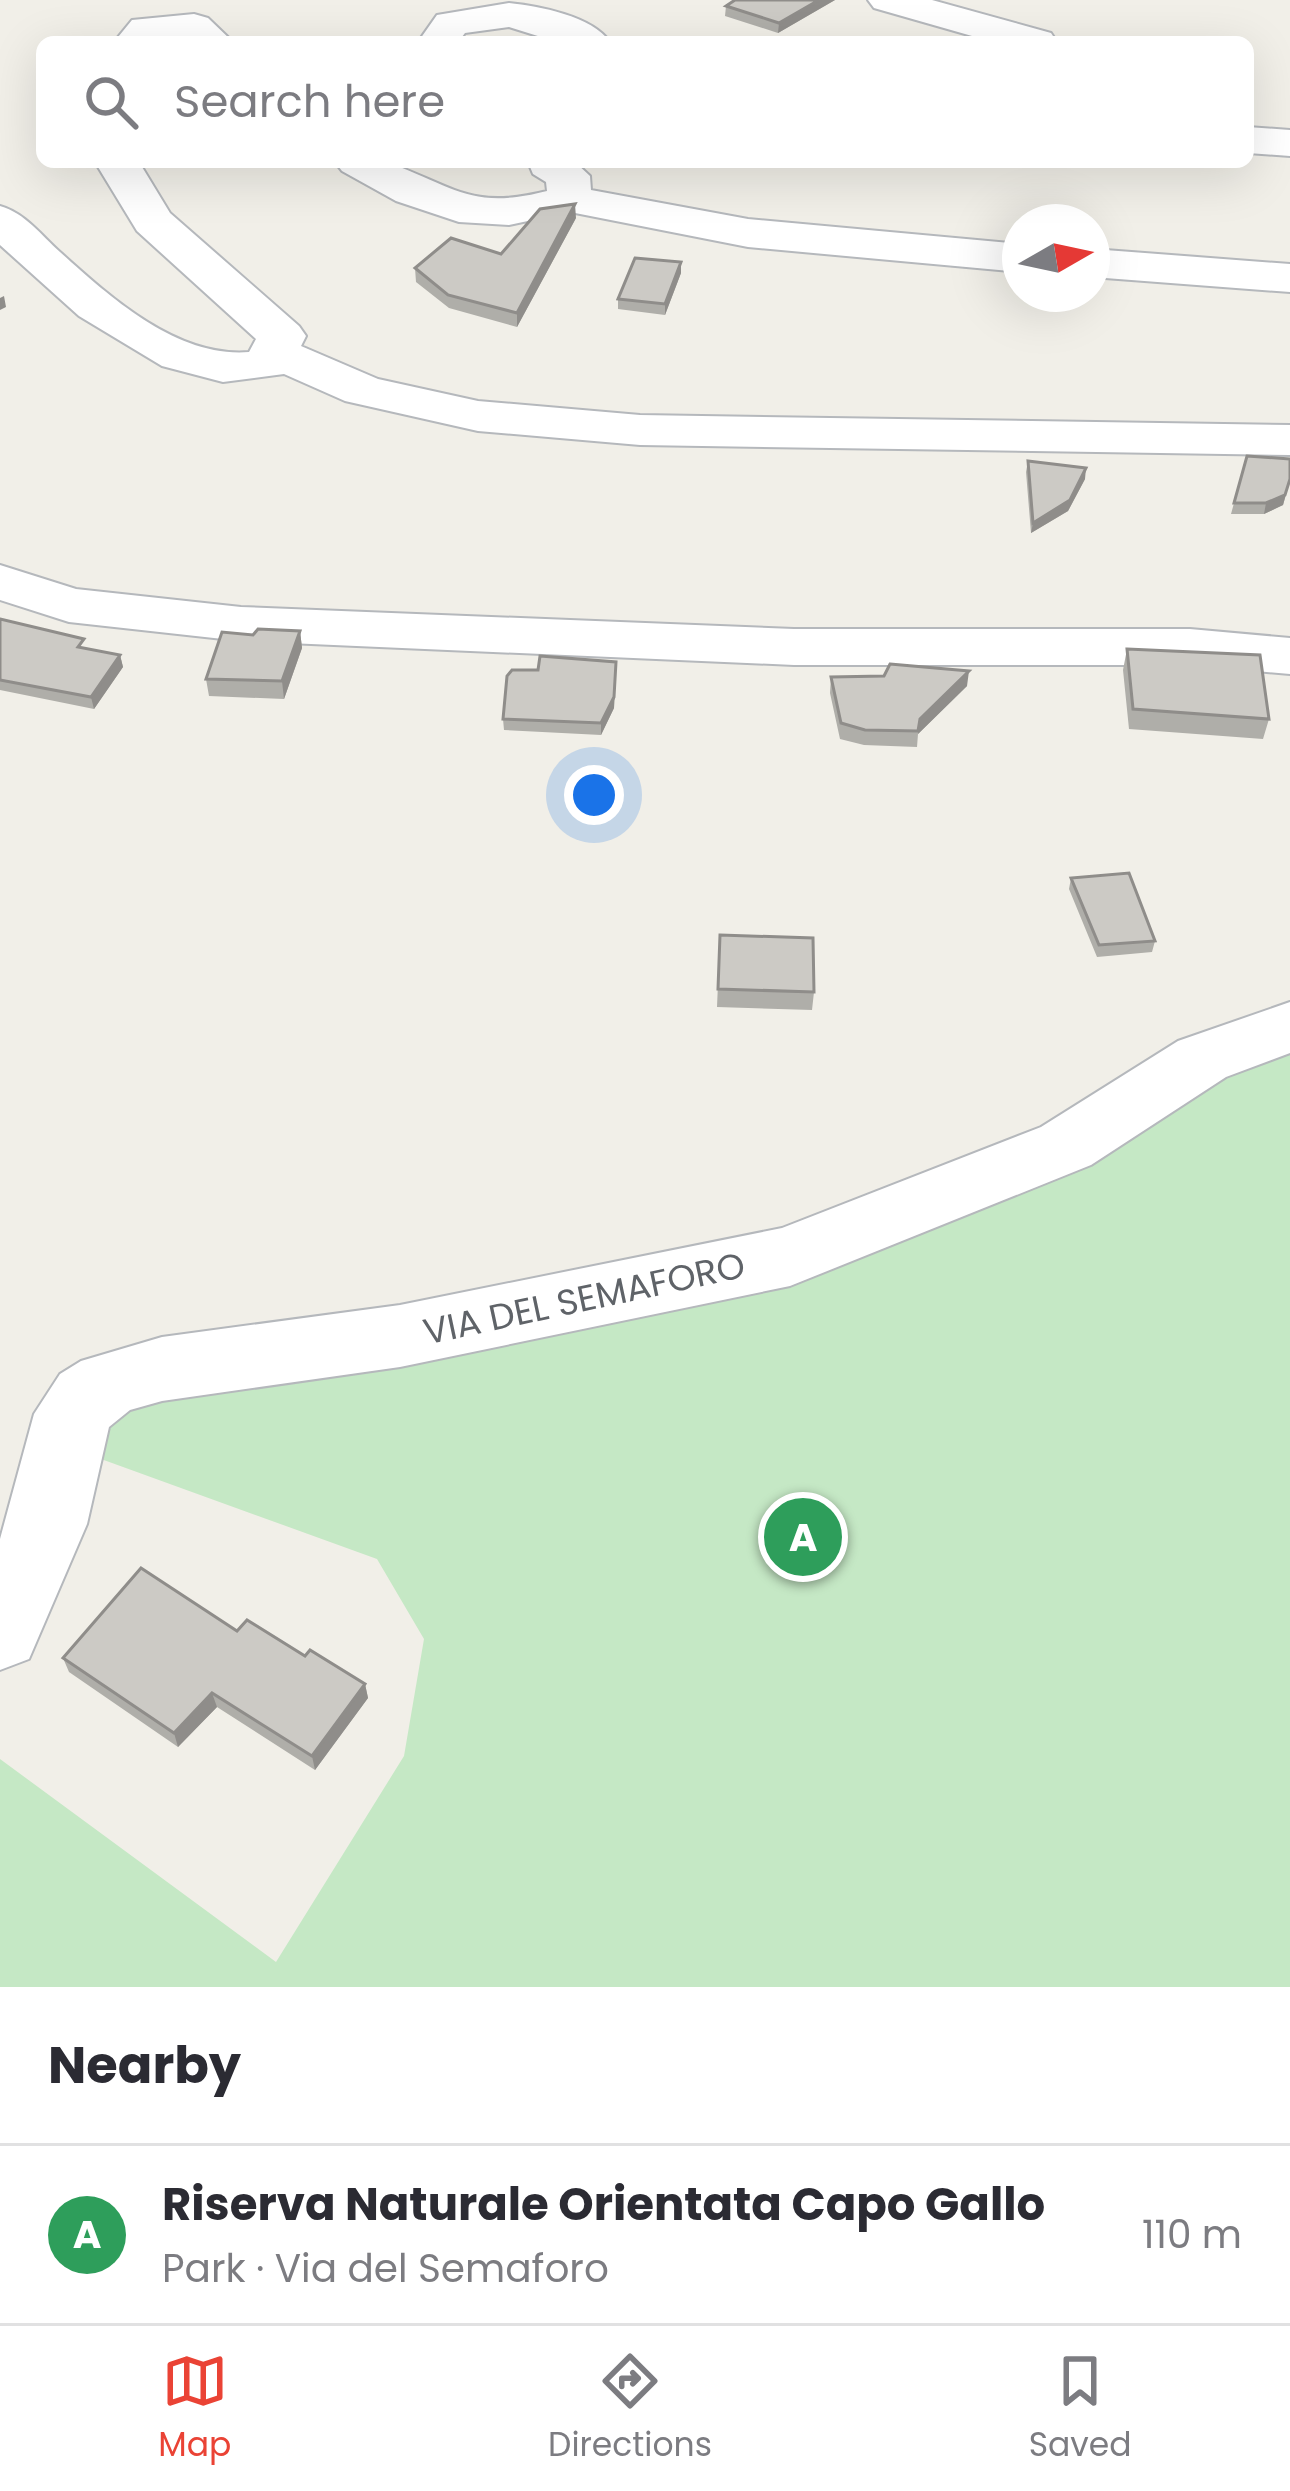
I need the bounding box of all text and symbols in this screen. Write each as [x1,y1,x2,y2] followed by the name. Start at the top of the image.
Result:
[36,36,1254,168] search box
[78,69,144,135] icon: search
[174,70,445,133] text: Search here
[1002,204,1110,312] north arrow
[564,765,624,825] your location
[419,1239,750,1357] street label: VIA DEL SEMAFORO
[764,1492,842,1582] pin: A
[48,2029,241,2101] text: Nearby
[162,2173,1045,2236] text: Riserva Naturale Orientata Capo Gallo
[73,2207,101,2262] text: A
[1142,2207,1242,2262] text: 110 m
[162,2241,609,2296] text: Park · Via del Semaforo
[158,2348,231,2470] tab: Map
[548,2348,712,2470] tab: Directions
[1029,2348,1132,2470] tab: Saved

